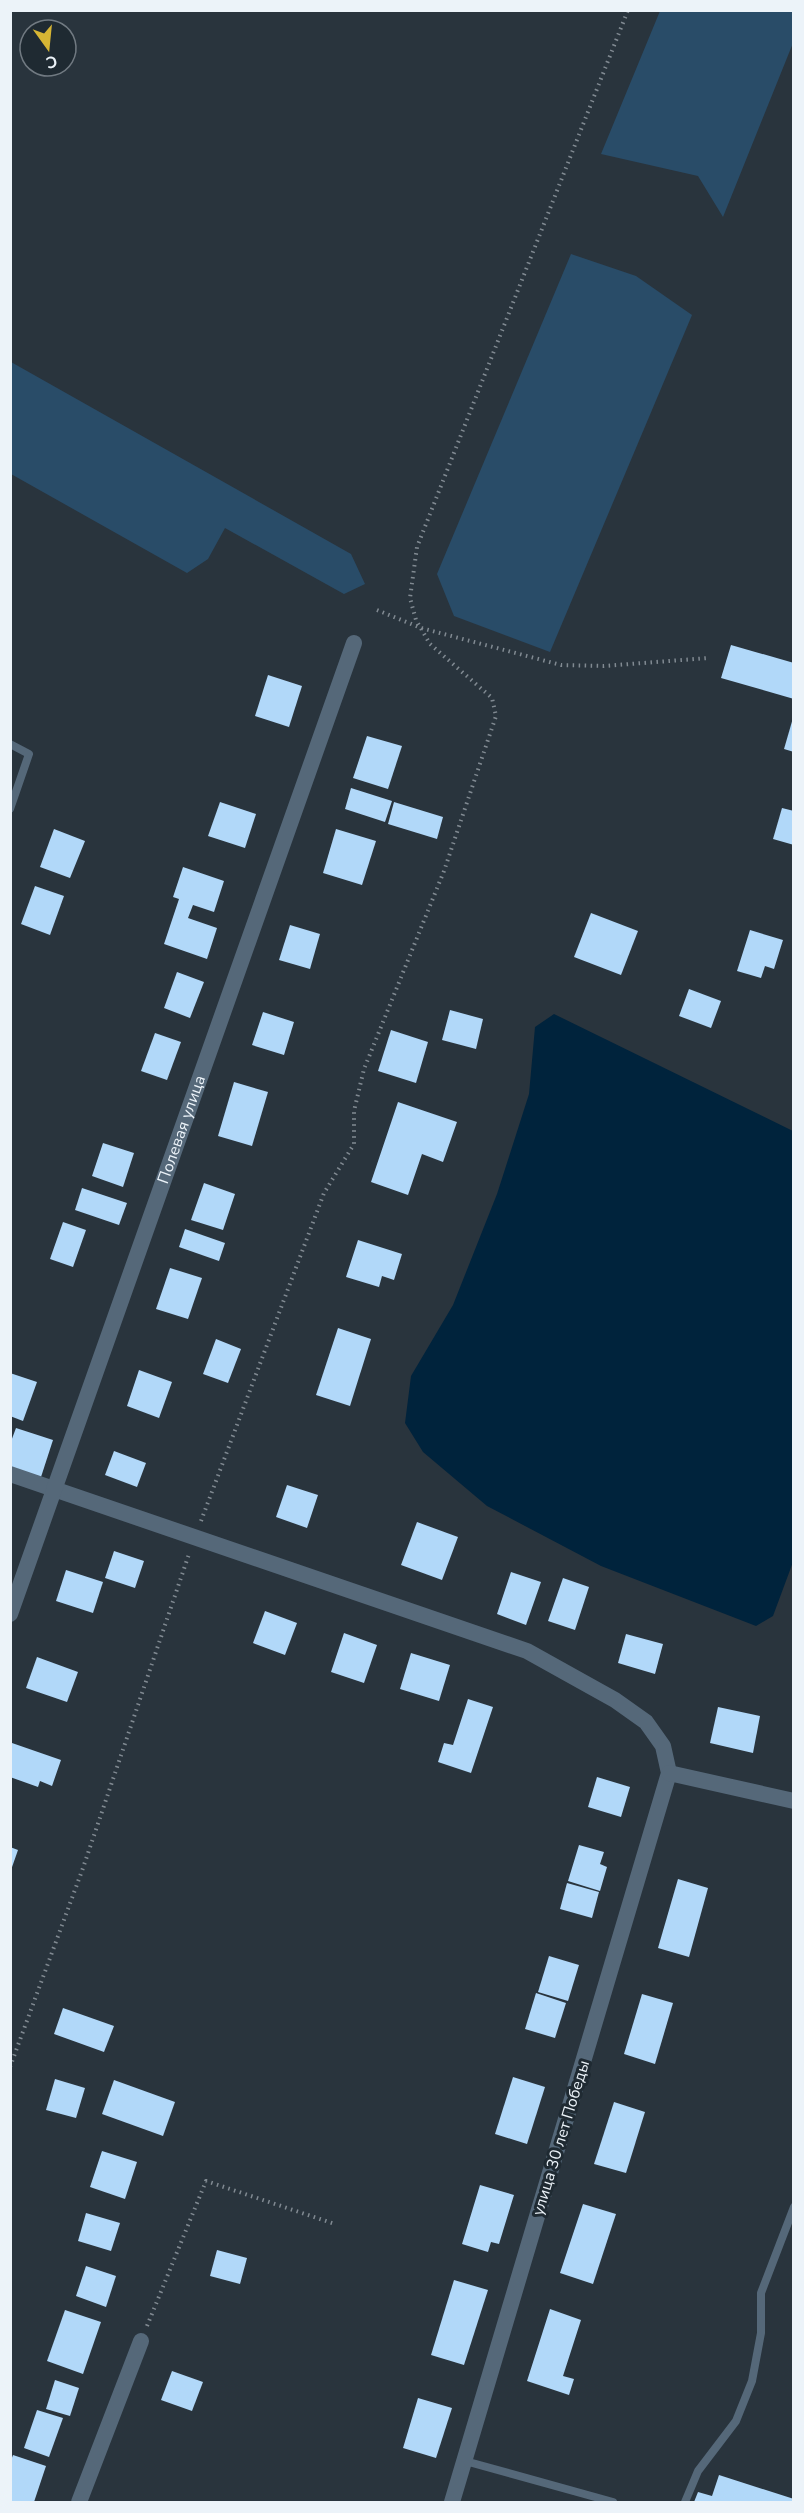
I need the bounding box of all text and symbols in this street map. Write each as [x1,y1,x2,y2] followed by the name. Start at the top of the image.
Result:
[18,18,78,78] north arrow
[43,49,60,74] text: С
[152,1072,211,1187] street label: Полевая улица
[527,2058,595,2218] street label: улица 30 лет Победы

